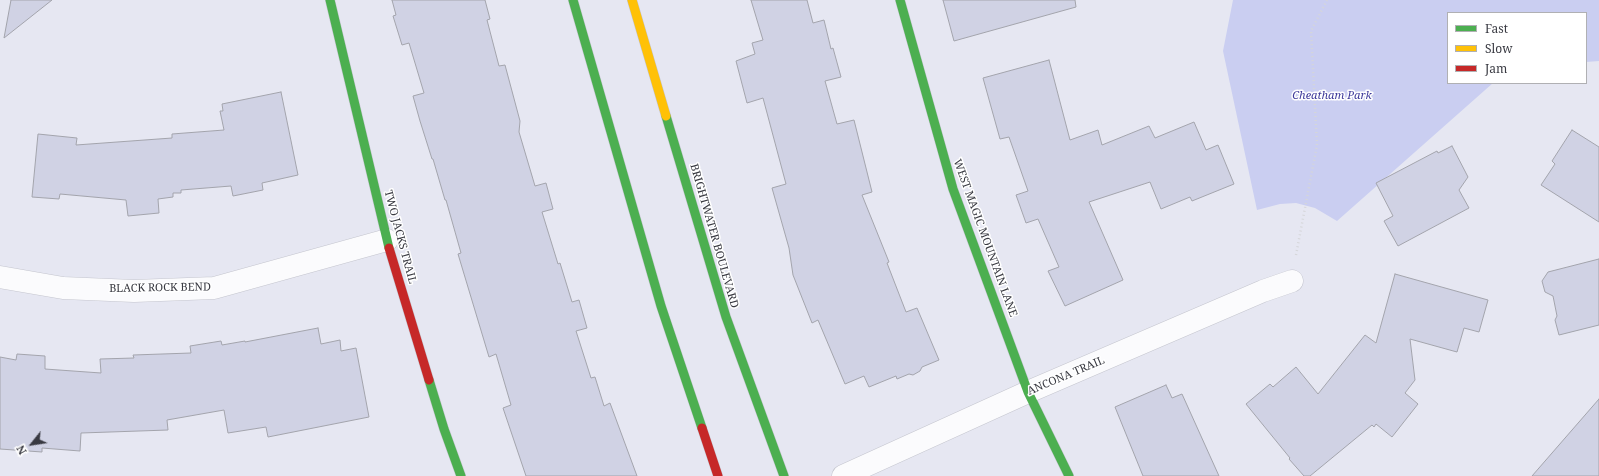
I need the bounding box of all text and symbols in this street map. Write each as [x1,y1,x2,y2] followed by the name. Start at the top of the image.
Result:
[1447,12,1587,84] legend
[1485,20,1508,37] text: Fast
[1485,40,1513,57] text: Slow
[1485,60,1507,77] text: Jam
[1292,89,1372,103] park label: Cheatham Park
[950,157,1020,319] street label: WEST MAGIC MOUNTAIN LANE
[687,162,741,310] street label: BRIGHTWATER BOULEVARD
[381,189,419,285] street label: TWO JACKS TRAIL
[109,281,211,295] street label: BLACK ROCK BEND
[1025,354,1107,398] street label: ANCONA TRAIL
[12,424,52,464] north arrow
[13,443,30,458] text: N

